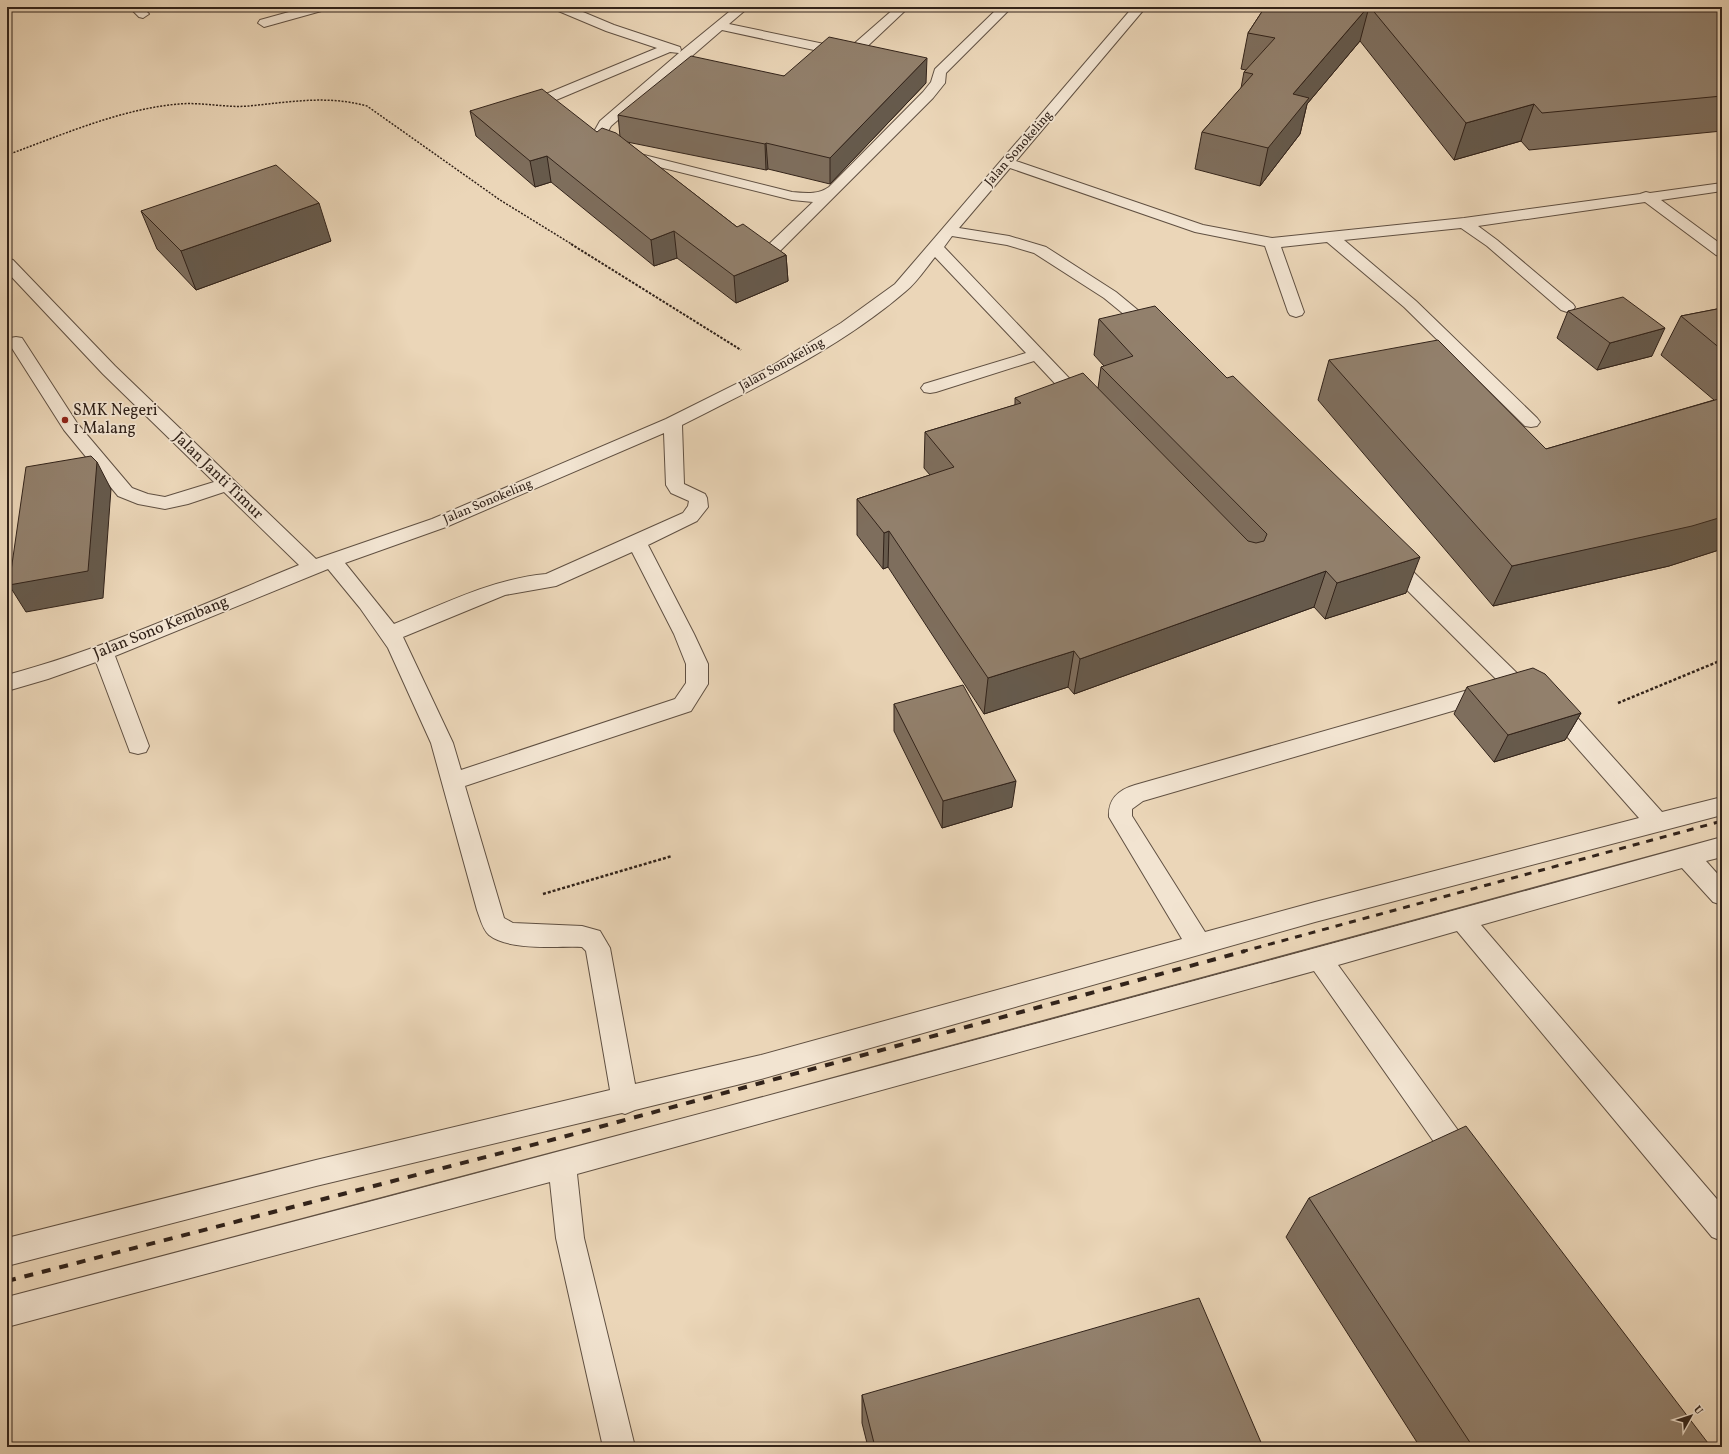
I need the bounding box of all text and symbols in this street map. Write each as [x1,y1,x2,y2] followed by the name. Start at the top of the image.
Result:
[981,107,1057,191] street label: Jalan Sonokeling
[736,334,828,396] street label: Jalan Sonokeling
[73,400,158,440] place label: SMK Negeri 1 Malang
[60,415,70,425] marker: SMK Negeri 1 Malang
[168,427,268,525] street label: Jalan Janti Timur
[441,475,536,529] street label: Jalan Sonokeling
[90,591,232,665] street label: Jalan Sono Kembang
[1671,1396,1711,1436] north arrow
[1689,1403,1706,1419] text: U

